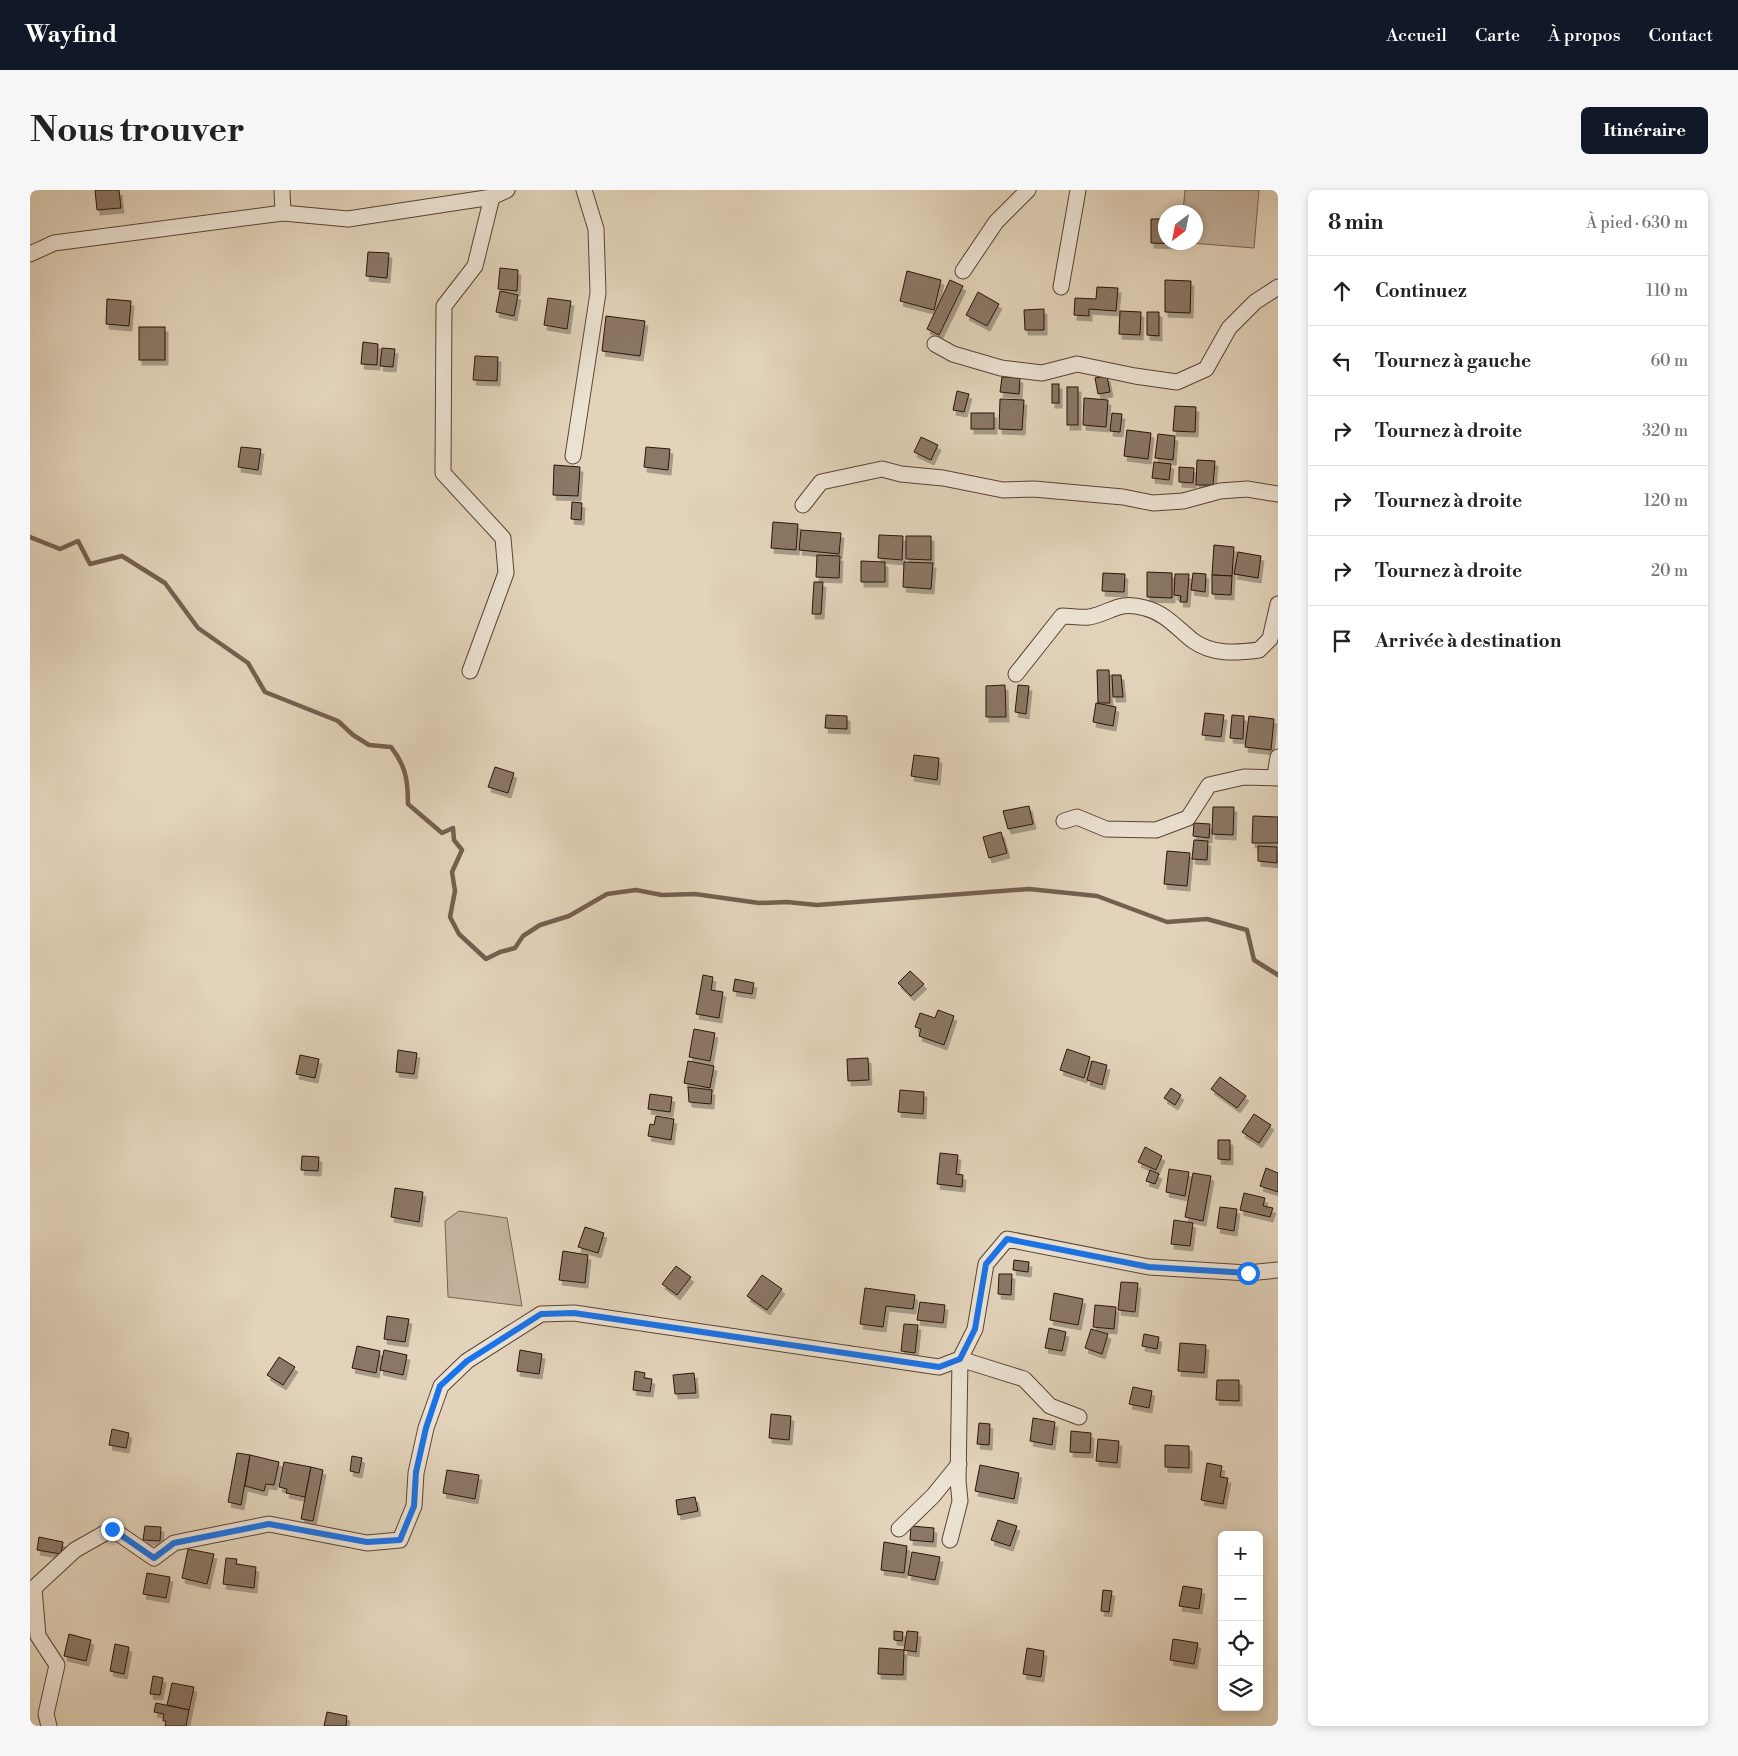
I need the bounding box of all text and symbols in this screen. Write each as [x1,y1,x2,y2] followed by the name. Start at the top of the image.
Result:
[25,20,117,50] text: Wayfind
[1386,24,1447,47] text: Accueil
[1475,24,1520,47] text: Carte
[1548,24,1621,47] text: À propos
[1649,24,1713,47] text: Contact
[1581,107,1708,154] button: Itinéraire
[30,109,245,152] text: Nous trouver
[1158,205,1203,250] north arrow
[1328,210,1383,236] text: 8 min
[1586,213,1688,233] text: À pied · 630 m
[1328,277,1356,305] icon: ahead
[1375,279,1467,303] text: Continuez
[1646,281,1688,301] text: 110 m
[1328,347,1356,375] icon: left
[1375,349,1531,373] text: Tournez à gauche
[1650,351,1688,371] text: 60 m
[1328,417,1356,445] icon: right
[1375,419,1522,443] text: Tournez à droite
[1642,421,1688,441] text: 320 m
[1328,487,1356,515] icon: right
[1375,489,1522,513] text: Tournez à droite
[1644,491,1688,511] text: 120 m
[1328,557,1356,585] icon: right
[1375,559,1522,583] text: Tournez à droite
[1651,561,1688,581] text: 20 m
[1328,627,1356,655] icon: arrive
[1375,629,1561,653] text: Arrivée à destination
[1237,1262,1260,1285] route start
[101,1518,124,1541] route end
[1218,1531,1263,1711] map controls
[1218,1531,1263,1576] button: +
[1218,1576,1263,1621] button: −
[1218,1621,1263,1666] button: locate
[1218,1666,1263,1711] button: layers

